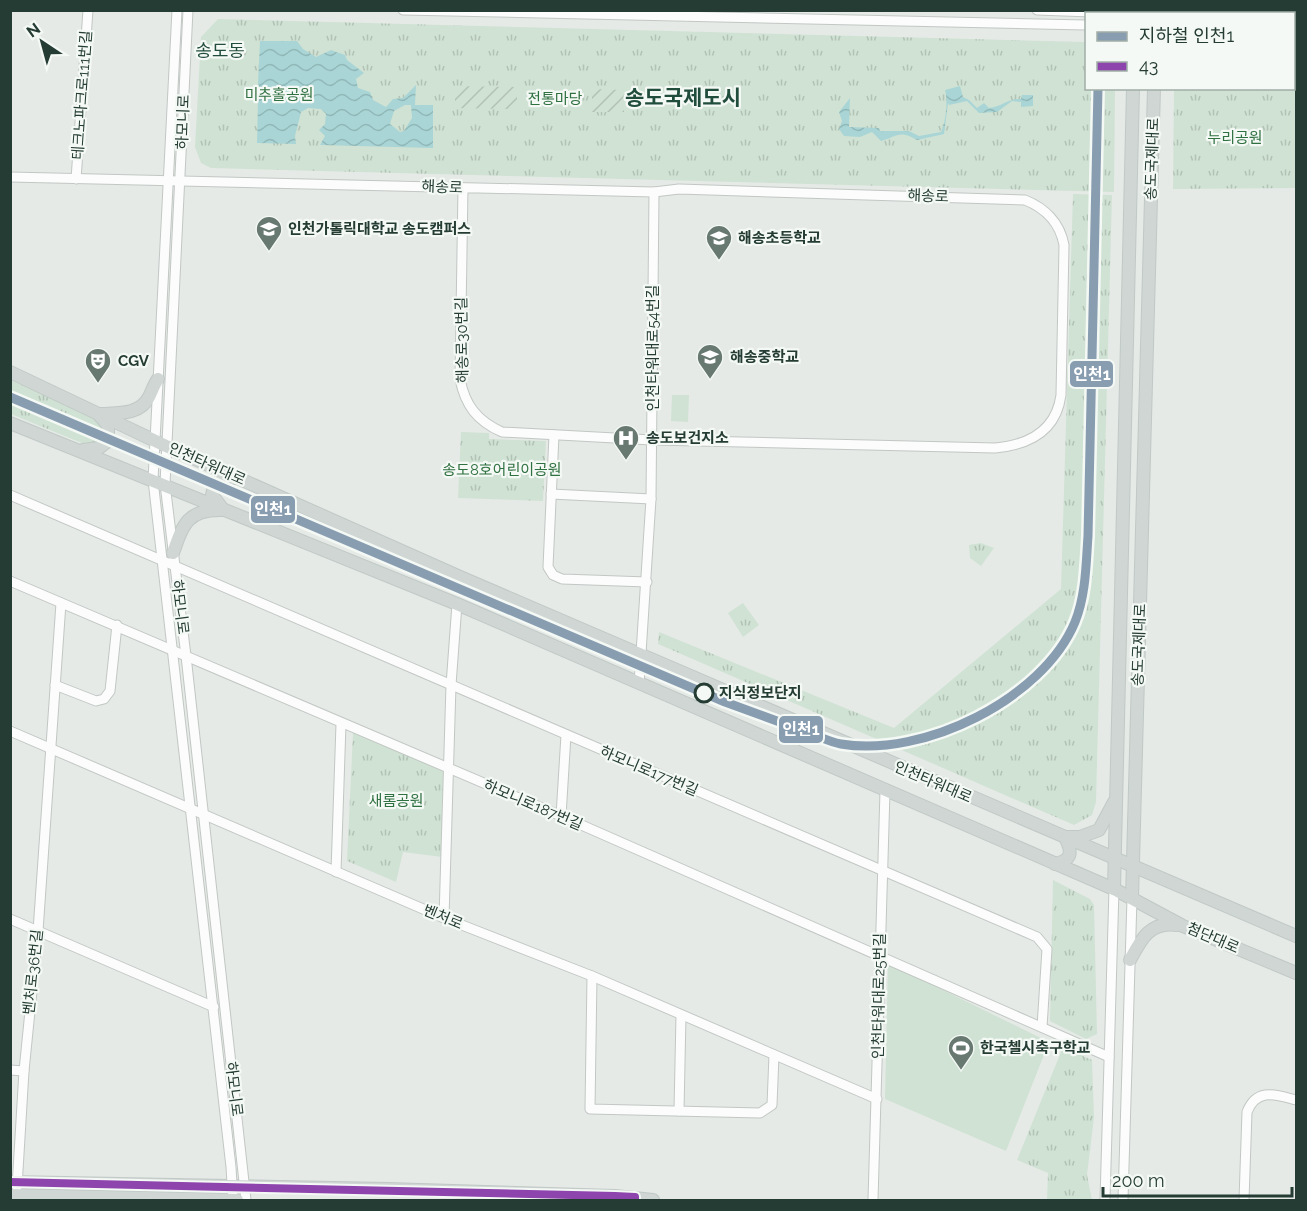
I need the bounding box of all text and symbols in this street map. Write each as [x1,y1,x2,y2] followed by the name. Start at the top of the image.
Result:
[12,12,72,72] north arrow
[1085,12,1295,90] legend
[23,19,44,42] text: N
[1139,25,1234,46] text: 지하철 인천1
[68,30,96,160] street label: 테크노파크로111번길
[195,40,245,61] district label: 송도동
[1139,55,1158,76] text: 43
[625,85,741,110] district label: 송도국제도시
[244,86,314,104] park label: 미추홀공원
[527,90,583,108] park label: 전통마당
[173,94,193,150] street label: 하모니로
[1142,117,1162,201] street label: 송도국제대로
[1207,129,1263,147] park label: 누리공원
[421,177,463,197] street label: 해송로
[907,186,949,206] street label: 해송로
[254,214,284,252] school or university icon: 인천가톨릭대학교 송도캠퍼스
[288,220,471,238] place label: 인천가톨릭대학교 송도캠퍼스
[704,223,734,261] school or university icon: 해송초등학교
[738,229,821,247] place label: 해송초등학교
[644,285,662,411] street label: 인천타워대로54번길
[452,297,472,383] street label: 해송로30번길
[695,342,725,380] school or university icon: 해송중학교
[83,346,113,384] theatre icon: CGV
[730,348,799,366] place label: 해송중학교
[118,352,150,370] place label: CGV
[1069,360,1114,388] line badge: 인천1
[1073,365,1111,384] text: 인천1
[611,423,641,461] hospital icon: 송도보건지소
[646,429,729,447] place label: 송도보건지소
[166,439,248,489] street label: 인천타워대로
[442,461,562,479] park label: 송도8호어린이공원
[250,495,296,524] line badge: 인천1
[254,500,292,519] text: 인천1
[168,579,192,635] street label: 하모니로
[1129,603,1149,687] street label: 송도국제대로
[694,683,714,703] marker: 지식정보단지
[719,684,802,702] place label: 지식정보단지
[778,715,824,744] line badge: 인천1
[782,720,820,739] text: 인천1
[597,742,701,800] street label: 하모니로177번길
[891,758,975,806] street label: 인천타워대로
[481,776,585,834] street label: 하모니로187번길
[368,792,424,810] park label: 새롬공원
[420,901,466,933] street label: 벤처로
[1184,919,1242,957] street label: 첨단대로
[20,928,46,1016] street label: 벤처로36번길
[869,933,889,1059] street label: 인천타워대로25번길
[946,1033,976,1071] sports icon: 한국첼시축구학교
[980,1039,1091,1057] place label: 한국첼시축구학교
[222,1061,246,1117] street label: 하모니로
[1103,1160,1292,1198] scale bar
[1112,1170,1165,1191] text: 200 m

